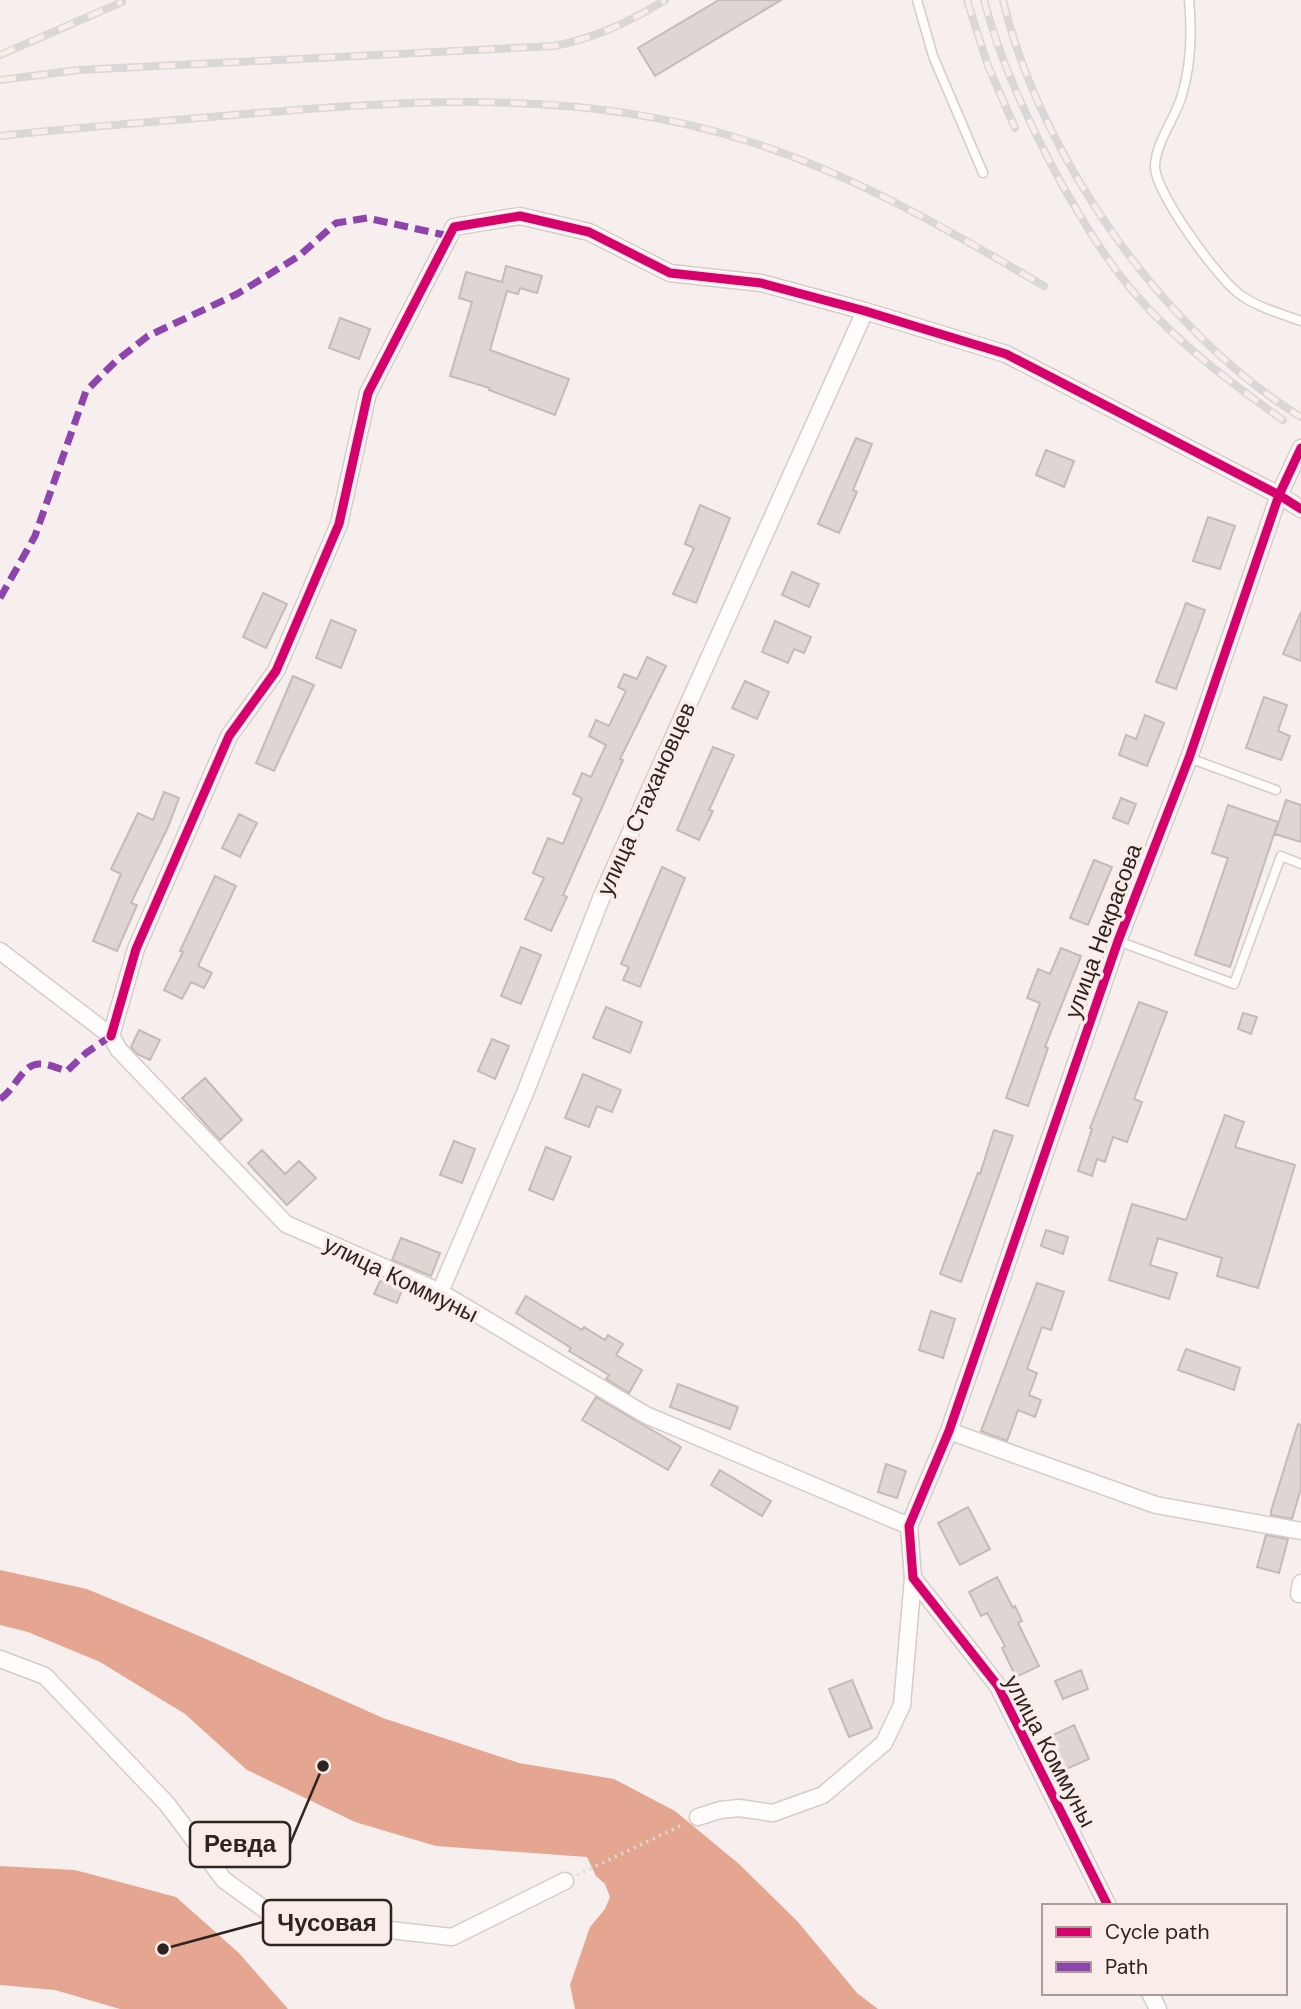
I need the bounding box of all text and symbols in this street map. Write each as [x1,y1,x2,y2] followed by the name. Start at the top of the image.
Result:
[590,698,702,900] street label: улица Стахановцев
[1057,839,1149,1022] street label: улица Некрасова
[319,1229,483,1329] street label: улица Коммуны
[997,1670,1103,1832] street label: улица Коммуны
[190,1822,290,1867] callout: Ревда
[204,1828,277,1859] text: Ревда
[263,1900,391,1945] callout: Чусовая
[1042,1904,1287,1995] legend
[277,1907,377,1938] text: Чусовая
[1105,1918,1210,1946] text: Cycle path
[1105,1953,1148,1981] text: Path

